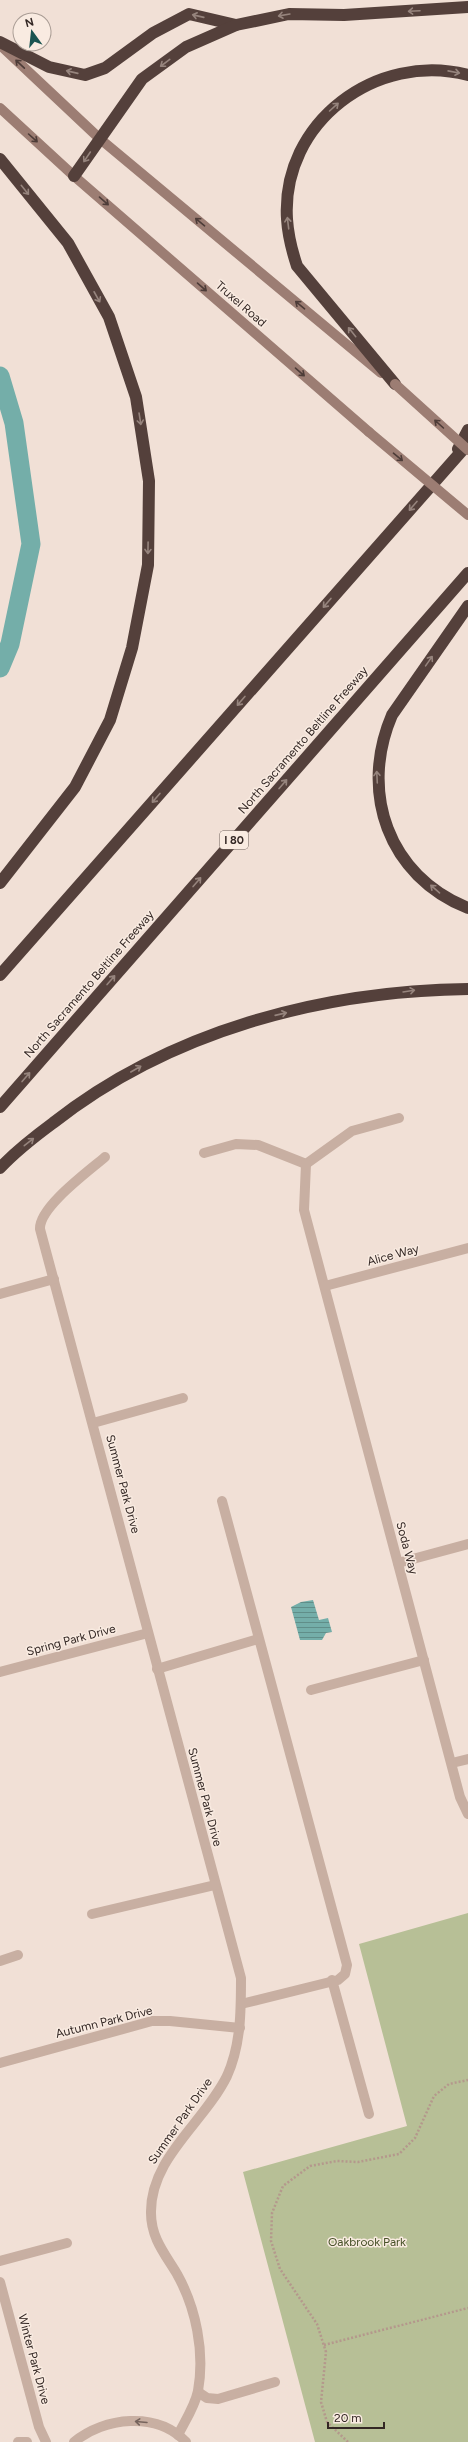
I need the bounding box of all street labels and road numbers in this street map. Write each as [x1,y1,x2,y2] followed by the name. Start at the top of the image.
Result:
[213,278,269,330] street label: Truxel Road
[235,663,371,816] street label: North Sacramento Beltline Freeway
[220,831,248,849] road number: I 80
[21,907,157,1060] street label: North Sacramento Beltline Freeway
[366,1241,421,1269] street label: Alice Way
[103,1433,143,1535] street label: Summer Park Drive
[393,1520,421,1576] street label: Soda Way
[25,1621,117,1659] street label: Spring Park Drive
[185,1746,225,1848] street label: Summer Park Drive
[54,2003,154,2041] street label: Autumn Park Drive
[145,2075,215,2167] street label: Summer Park Drive
[15,2312,53,2406] street label: Winter Park Drive

